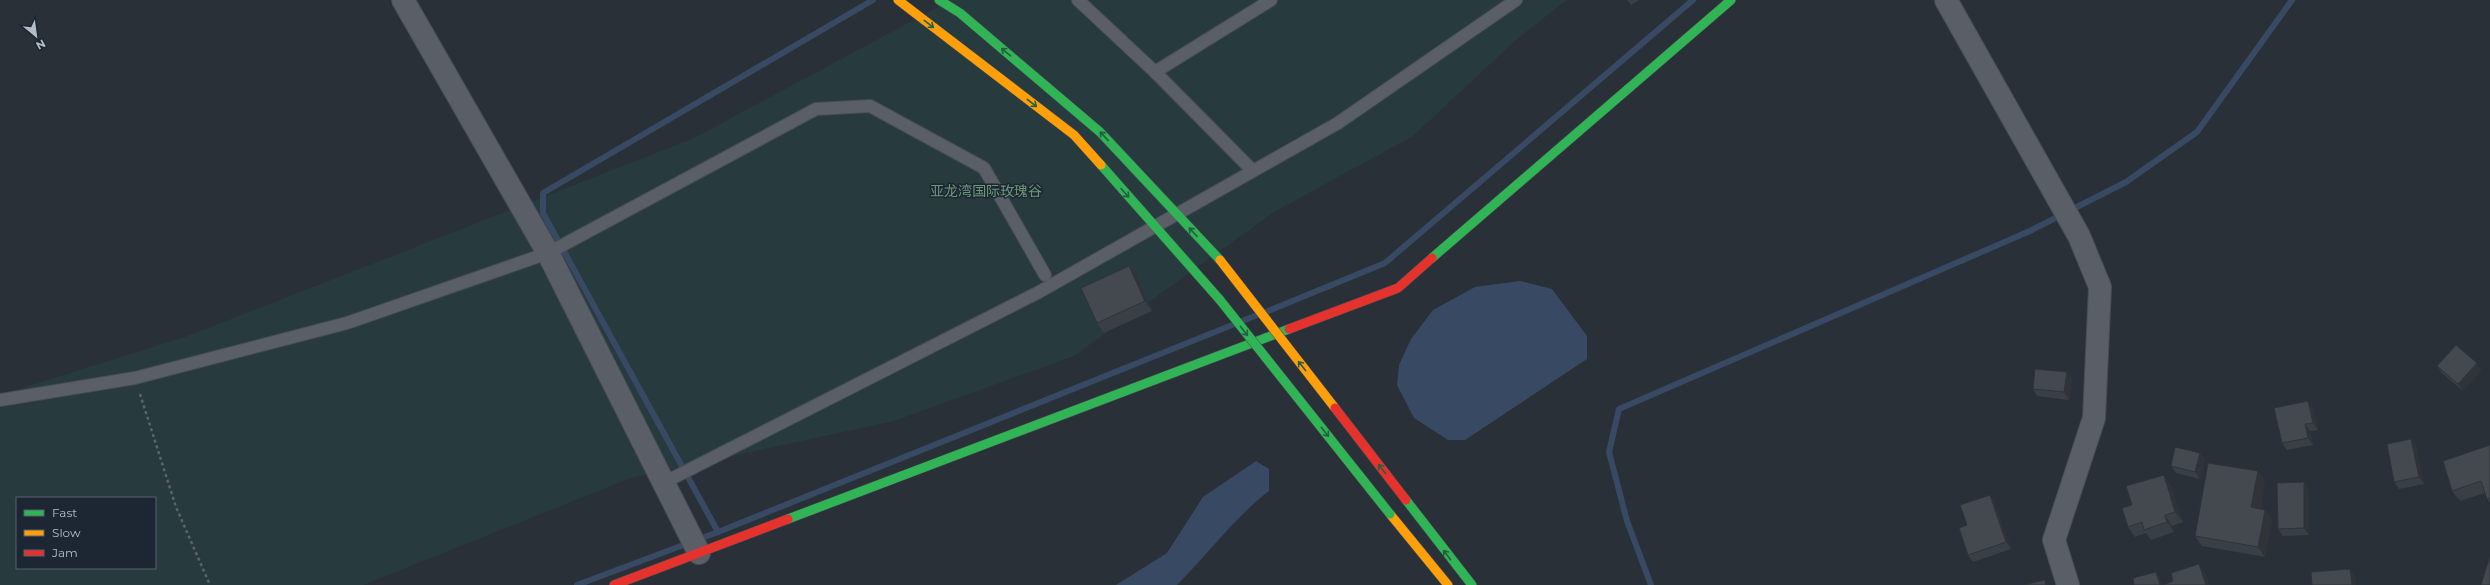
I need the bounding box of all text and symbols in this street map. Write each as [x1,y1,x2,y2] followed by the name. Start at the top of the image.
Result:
[16,16,56,56] north arrow
[923,19,934,28] one-way arrow
[34,36,48,53] text: N
[1000,47,1011,56] one-way arrow
[1026,99,1037,107] one-way arrow
[1100,131,1109,142] one-way arrow
[930,182,1042,200] park label: 亚龙湾国际玫瑰谷
[1120,187,1129,197] one-way arrow
[1189,227,1198,237] one-way arrow
[1240,325,1249,336] one-way arrow
[1298,361,1307,372] one-way arrow
[1321,427,1330,438] one-way arrow
[1378,463,1387,474] one-way arrow
[16,497,156,569] legend
[52,505,77,520] text: Fast
[52,525,81,540] text: Slow
[51,545,78,560] text: Jam
[1443,549,1452,560] one-way arrow

